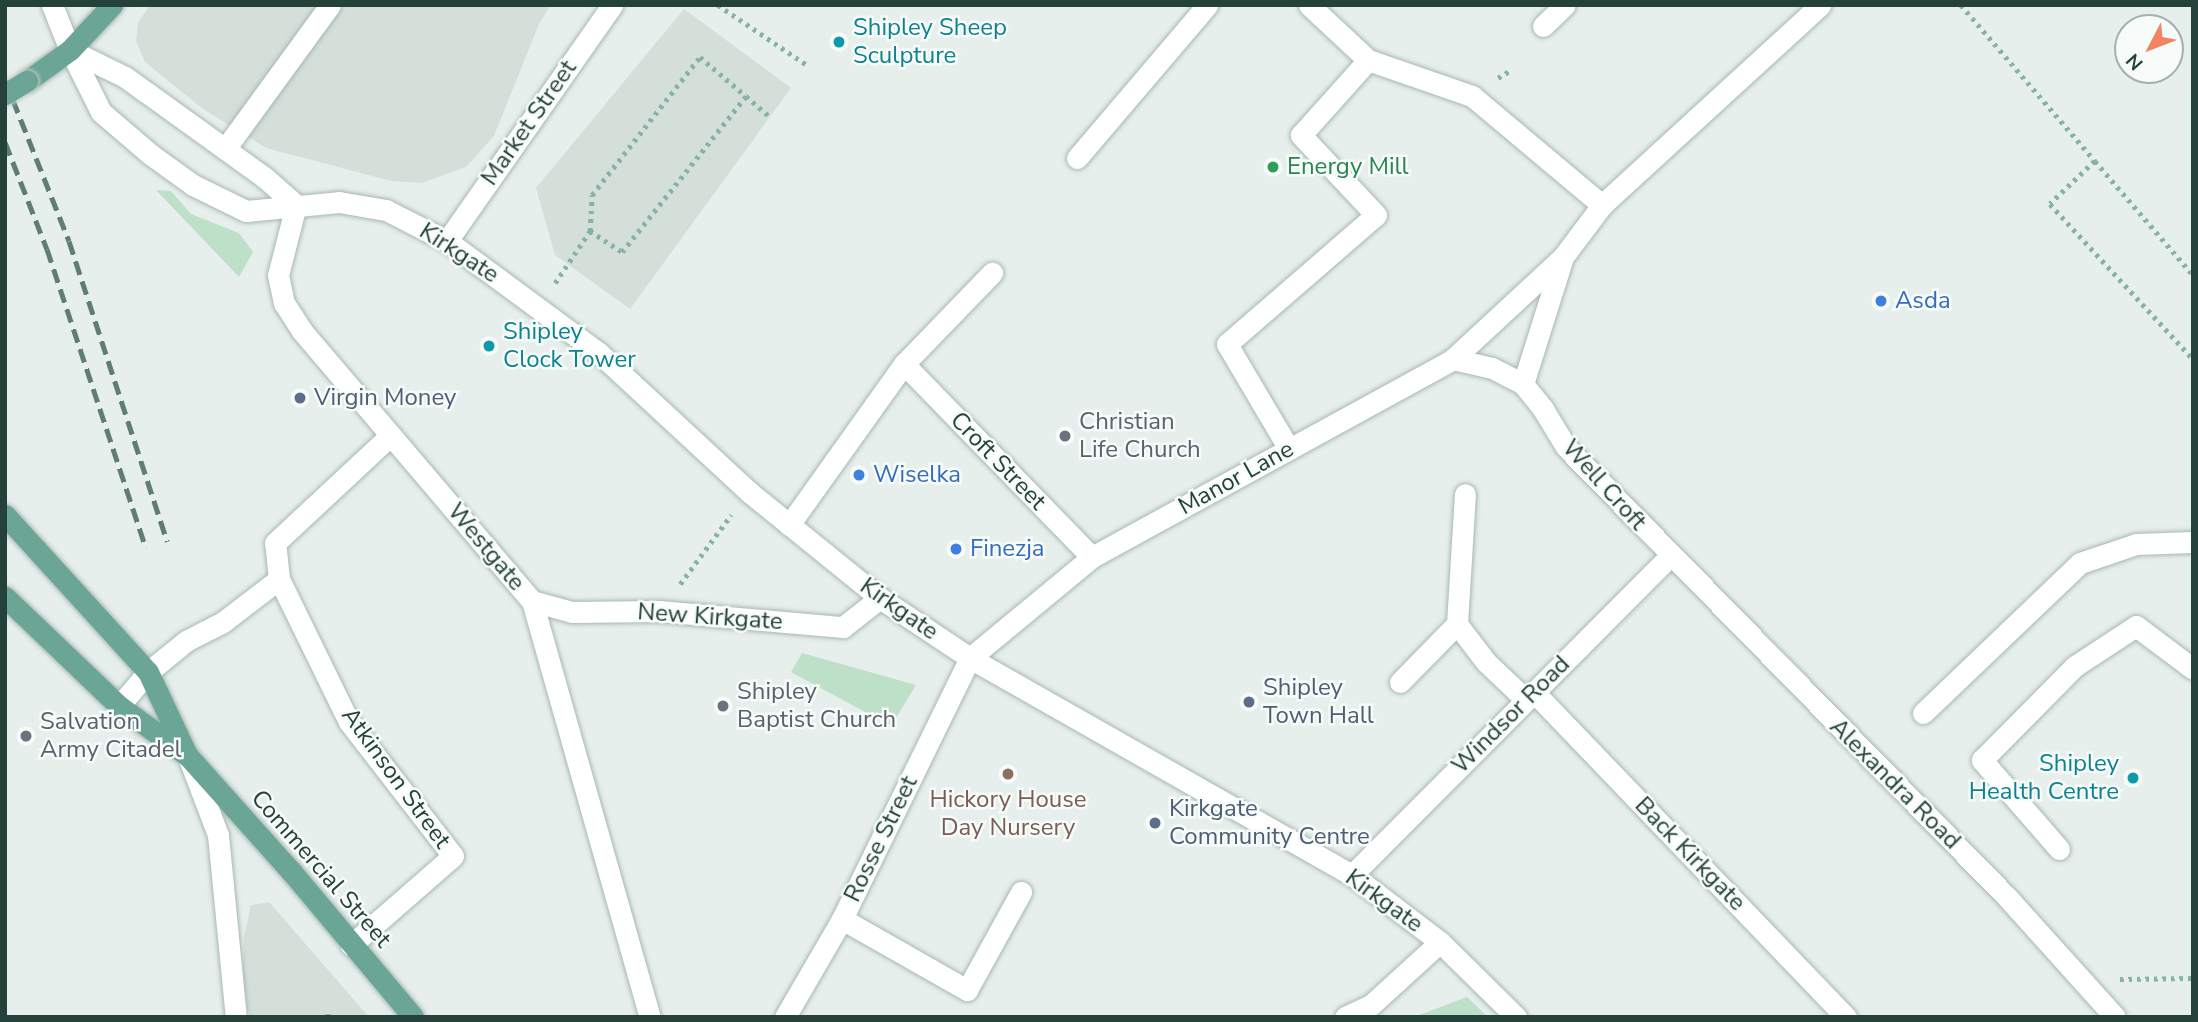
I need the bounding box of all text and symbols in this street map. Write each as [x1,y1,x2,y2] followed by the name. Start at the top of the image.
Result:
[853,14,1007,70] place label: Shipley Sheep Sculpture
[2114,14,2184,84] north arrow
[831,34,847,50] marker: Shipley Sheep Sculpture
[2120,48,2149,76] text: N
[475,55,583,191] street label: Market Street
[1287,153,1409,181] place label: Energy Mill
[1265,159,1281,175] marker: Energy Mill
[414,217,504,289] street label: Kirkgate
[1895,287,1951,315] place label: Asda
[1873,293,1889,309] marker: Asda
[503,318,636,374] place label: Shipley Clock Tower
[481,338,497,354] marker: Shipley Clock Tower
[314,384,456,412] place label: Virgin Money
[292,390,308,406] marker: Virgin Money
[944,406,1052,516] street label: Croft Street
[1079,408,1201,464] place label: Christian Life Church
[1057,428,1073,444] marker: Christian Life Church
[1556,434,1652,536] street label: Well Croft
[1173,435,1299,521] street label: Manor Lane
[873,461,961,489] place label: Wiselka
[851,467,867,483] marker: Wiselka
[441,497,531,597] street label: Westgate
[970,535,1045,563] place label: Finezja
[948,541,964,557] marker: Finezja
[854,572,944,646] street label: Kirkgate
[636,598,784,636] street label: New Kirkgate
[1446,650,1576,780] street label: Windsor Road
[1263,674,1374,730] place label: Shipley Town Hall
[737,678,896,734] place label: Shipley Baptist Church
[1241,694,1257,710] marker: Shipley Town Hall
[715,698,731,714] marker: Shipley Baptist Church
[335,702,457,854] street label: Atkinson Street
[40,708,182,764] place label: Salvation Army Citadel
[1824,713,1966,855] street label: Alexandra Road
[18,728,34,744] marker: Salvation Army Citadel
[1969,750,2119,806] place label: Shipley Health Centre
[1000,766,1016,782] marker: Hickory House Day Nursery
[2125,770,2141,786] marker: Shipley Health Centre
[838,771,924,907] street label: Rosse Street
[245,784,397,954] street label: Commercial Street
[929,786,1087,842] place label: Hickory House Day Nursery
[1629,791,1751,917] street label: Back Kirkgate
[1169,795,1370,851] place label: Kirkgate Community Centre
[1147,815,1163,831] marker: Kirkgate Community Centre
[1340,863,1428,939] street label: Kirkgate

